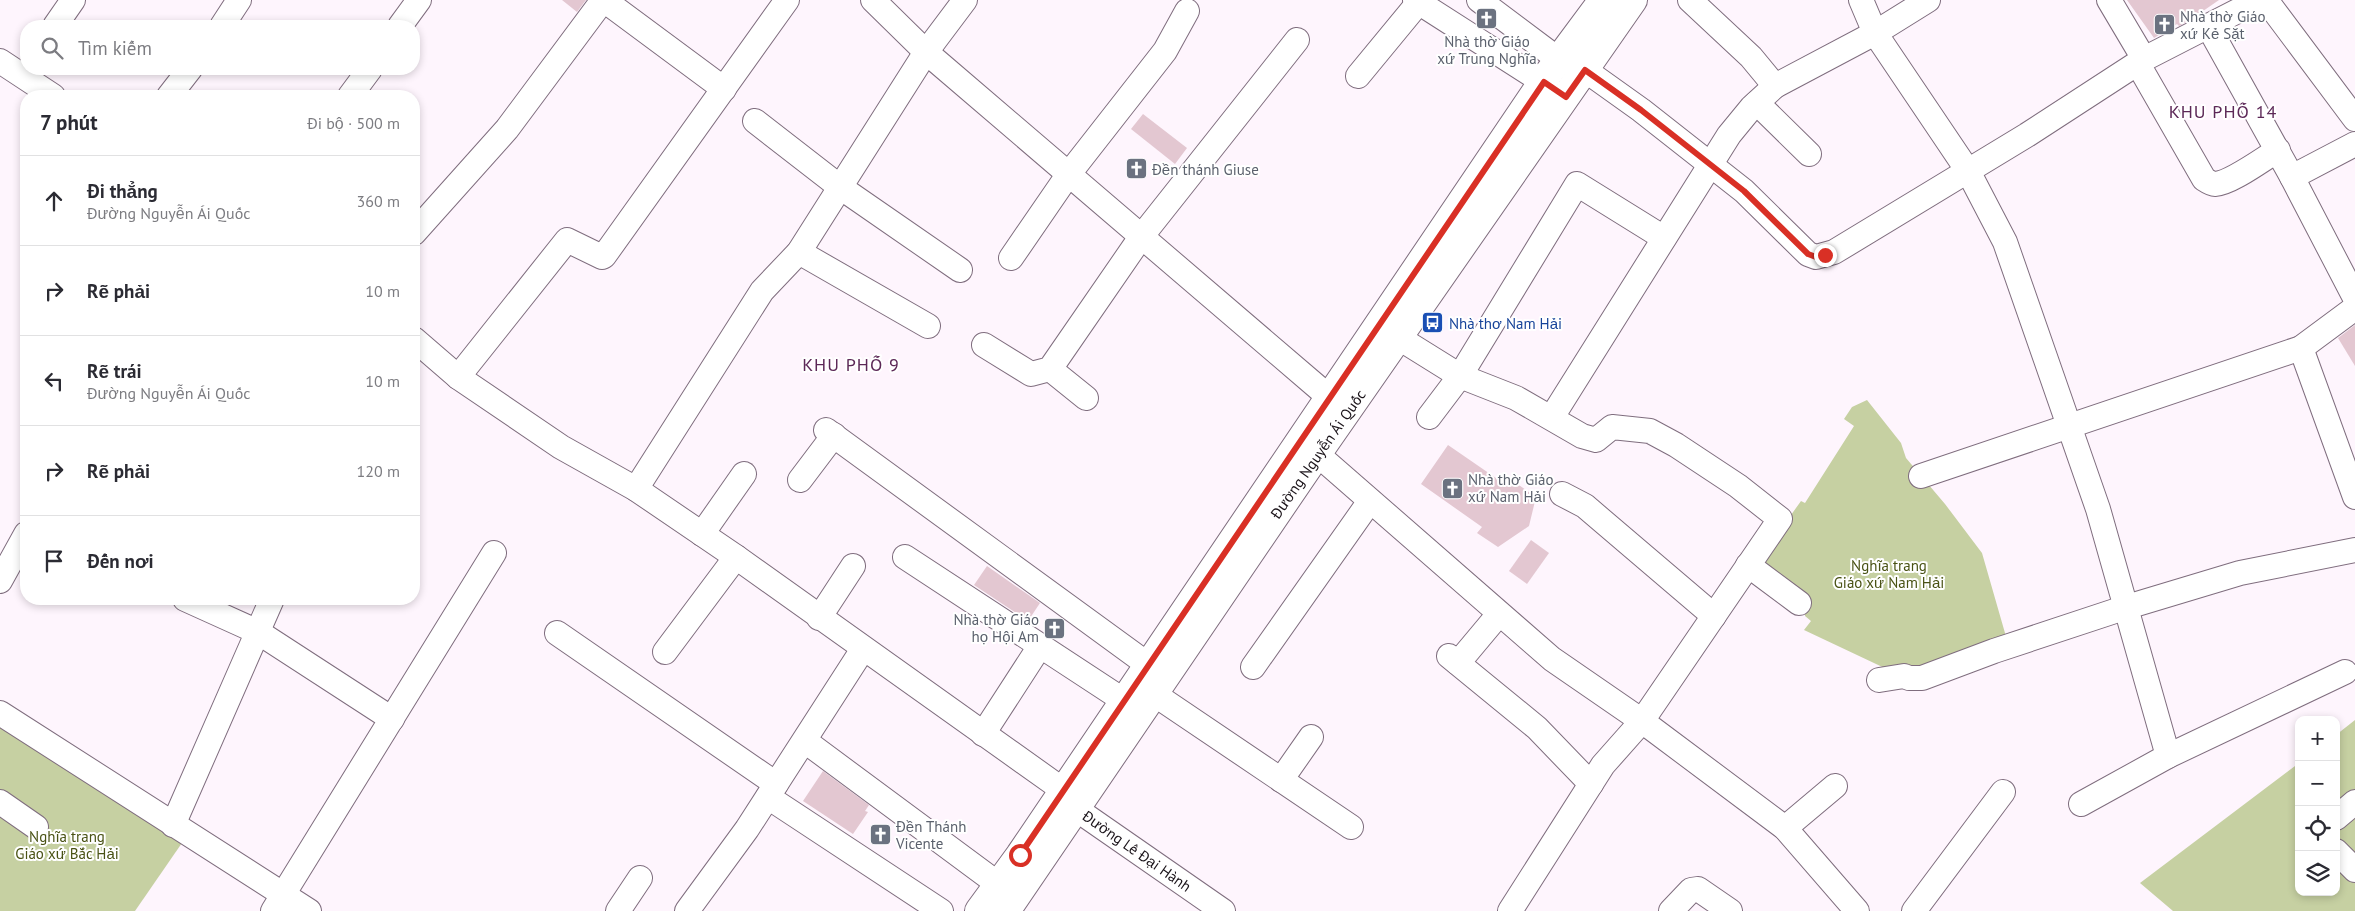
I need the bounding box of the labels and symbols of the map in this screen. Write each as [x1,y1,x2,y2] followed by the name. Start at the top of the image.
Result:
[1475,6,1499,30] church icon: Nhà thờ Giáo xứ Trung Nghĩa
[2180,7,2266,43] place label: Nhà thờ Giáo xứ Kẻ Sặt
[2152,13,2176,37] church icon: Nhà thờ Giáo xứ Kẻ Sặt
[1437,32,1537,68] place label: Nhà thờ Giáo xứ Trung Nghĩa
[2169,100,2277,123] district label: KHU PHỐ 14
[1124,157,1148,181] church icon: Đền thánh Giuse
[1151,160,1259,179] place label: Đền thánh Giuse
[1814,244,1837,267] route end
[1421,311,1445,335] bus stop icon: Nhà thơ Nam Hải
[1449,314,1562,333] place label: Nhà thơ Nam Hải
[802,353,900,376] district label: KHU PHỐ 9
[1266,386,1370,523] street label: Đường Nguyễn Ái Quốc
[1468,470,1554,506] place label: Nhà thờ Giáo xứ Nam Hải
[1440,476,1464,500] church icon: Nhà thờ Giáo xứ Nam Hải
[1834,556,1944,592] park label: Nghĩa trang Giáo xứ Nam Hải
[953,610,1039,646] place label: Nhà thờ Giáo họ Hội Am
[1043,616,1067,640] church icon: Nhà thờ Giáo họ Hội Am
[1078,806,1195,896] street label: Đường Lê Đại Hành
[895,817,966,853] place label: Đền Thánh Vicente
[868,823,892,847] church icon: Đền Thánh Vicente
[15,827,119,863] park label: Nghĩa trang Giáo xứ Bắc Hải
[1009,844,1032,867] route start

